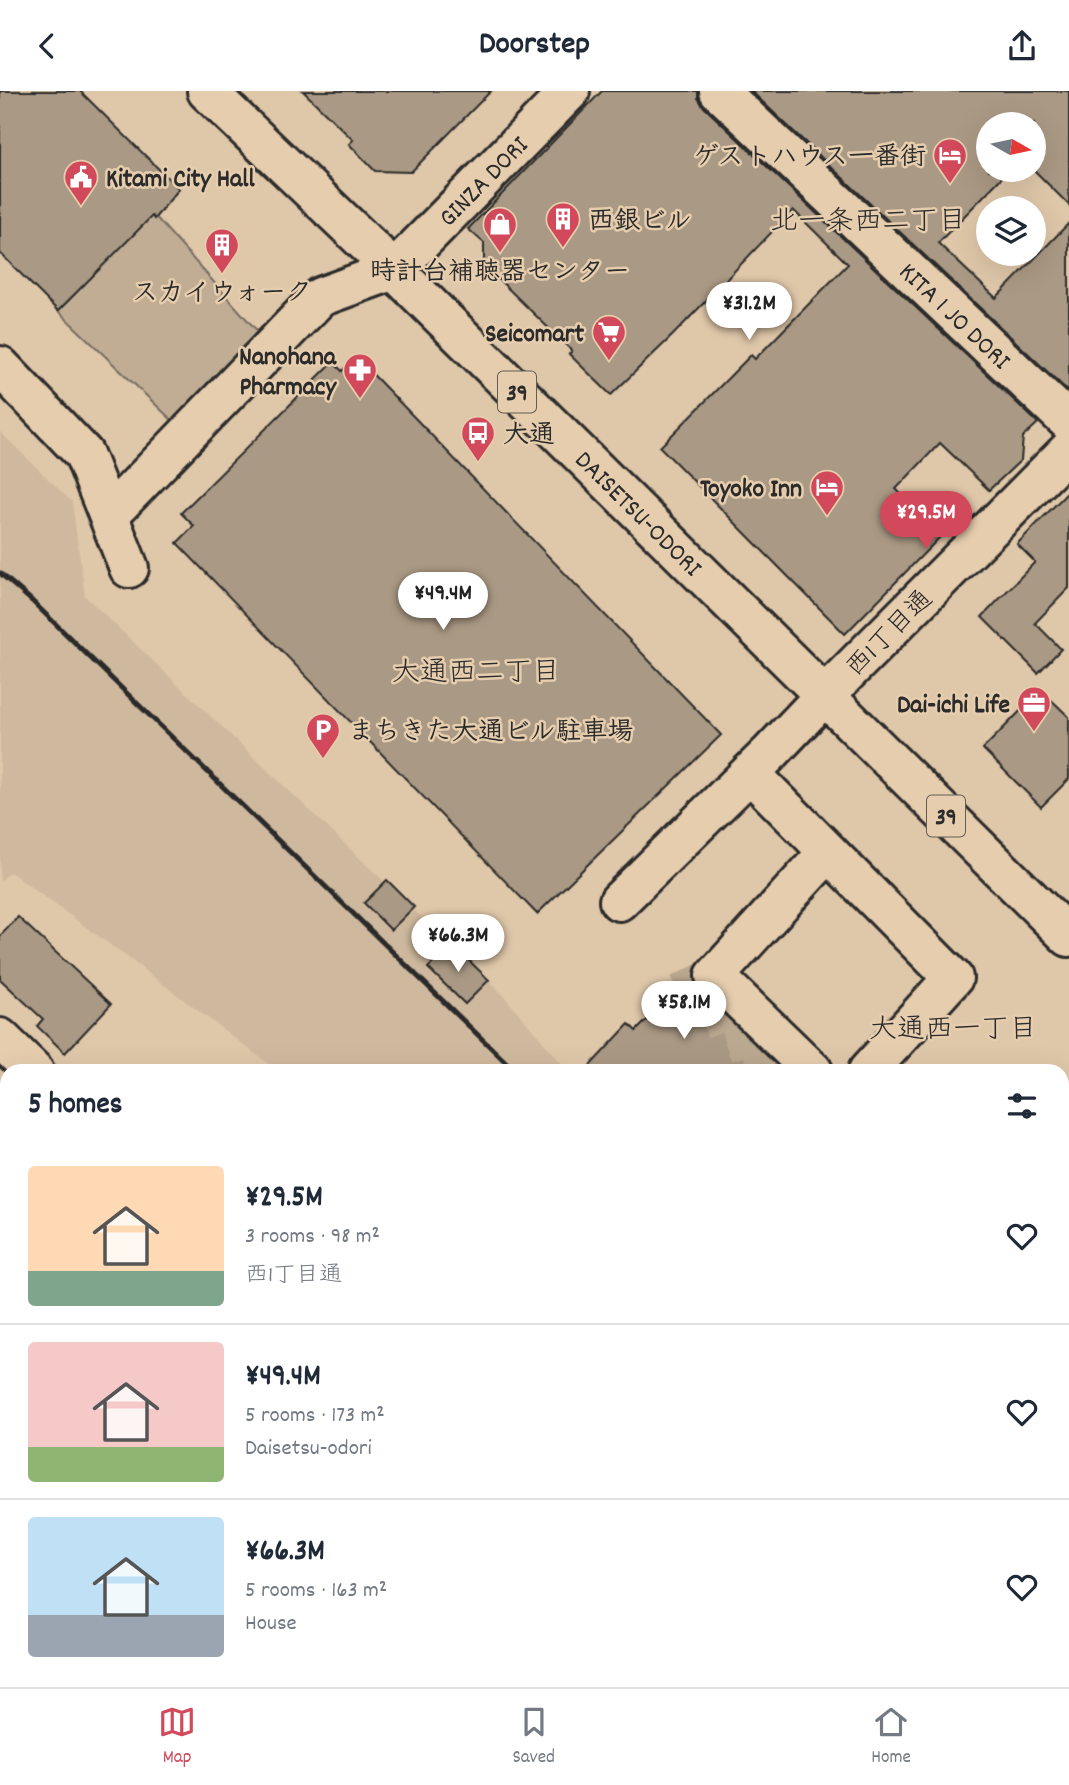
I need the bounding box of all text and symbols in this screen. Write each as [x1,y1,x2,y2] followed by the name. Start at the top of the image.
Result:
[479,23,590,69] text: Doorstep
[28,27,66,65] icon: back
[1003,27,1041,65] icon: share
[976,112,1046,182] north arrow
[976,112,1046,266] map controls
[431,129,538,237] street label: GINZA DORI
[931,136,969,185] hotel icon: ゲストハウス一番街
[693,140,926,177] place label: ゲストハウス一番街
[62,158,100,207] public building icon: Kitami City Hall
[106,162,256,199] place label: Kitami City Hall
[976,196,1046,266] button: layers
[544,200,582,249] building icon: 西銀ビル
[588,204,691,241] place label: 西銀ビル
[770,204,966,244] district label: 北一条西二丁目
[481,205,519,254] shop icon: 時計台補聴器センター
[203,226,241,275] building icon: スカイウォーク
[370,255,630,292] place label: 時計台補聴器センター
[889,255,1018,380] street label: KITA 1 JO DORI
[132,276,312,313] place label: スカイウォーク
[692,282,806,342] pin: ¥31.2M
[722,288,776,321] text: ¥31.2M
[590,313,628,362] supermarket icon: Seicomart
[485,317,584,354] place label: Seicomart
[239,340,337,407] place label: Nanohana Pharmacy
[341,351,379,400] pharmacy icon: Nanohana Pharmacy
[498,371,536,413] road number: 39
[459,414,497,463] bus stop icon: 大通
[503,418,555,455] place label: 大通
[565,443,709,587] street label: DAISETSU-ODORI
[808,468,846,517] hotel icon: Toyoko Inn
[700,472,802,509] place label: Toyoko Inn
[869,491,983,551] pin: ¥29.5M
[896,497,956,530] text: ¥29.5M
[386,573,500,632] pin: ¥49.4M
[414,578,472,611] text: ¥49.4M
[839,583,942,686] street label: 西1丁目通
[392,655,560,695] district label: 大通西二丁目
[1015,684,1053,733] office icon: Dai-ichi Life
[897,688,1010,725] place label: Dai-ichi Life
[304,711,342,760] parking icon: まちきた大通ビル駐車場
[348,715,633,752] place label: まちきた大通ビル駐車場
[927,795,965,837] road number: 39
[401,915,515,974] pin: ¥66.3M
[427,920,489,953] text: ¥66.3M
[627,981,741,1041] pin: ¥58.1M
[657,987,711,1020] text: ¥58.1M
[869,1012,1037,1052] district label: 大通西一丁目
[28,1085,122,1128] text: 5 homes
[1003,1087,1041,1125] icon: filters
[245,1178,323,1221] text: ¥29.5M
[84,1194,168,1278] icon: home
[1003,1217,1041,1255] icon: heart
[245,1221,380,1254] text: 3 rooms · 98 m²
[245,1260,342,1293] text: 西1丁目通
[245,1357,321,1400] text: ¥49.4M
[84,1370,168,1454] icon: home
[1003,1393,1041,1431] icon: heart
[245,1400,385,1433] text: 5 rooms · 173 m²
[245,1433,372,1466] text: Daisetsu-odori
[245,1532,325,1575] text: ¥66.3M
[84,1545,168,1629] icon: home
[1003,1568,1041,1606] icon: heart
[245,1575,387,1608] text: 5 rooms · 163 m²
[245,1608,297,1641] text: House
[158,1703,196,1772] tab: Map
[512,1703,555,1772] tab: Saved
[871,1703,911,1772] tab: Home

